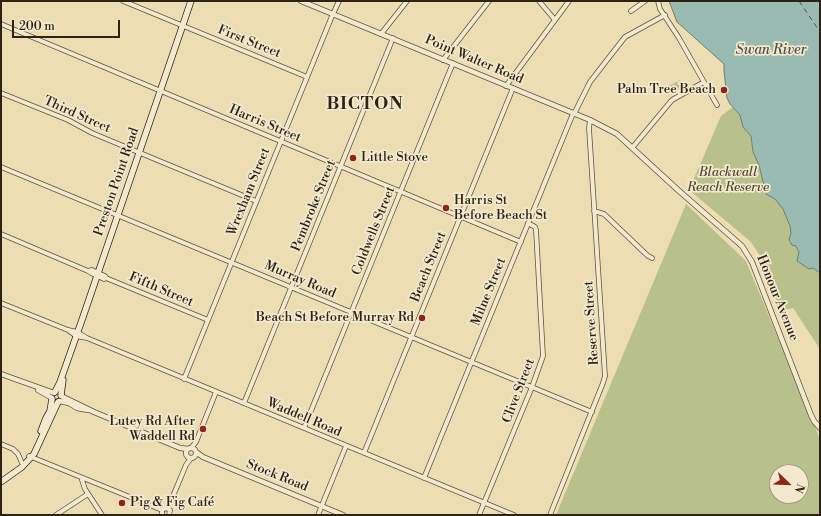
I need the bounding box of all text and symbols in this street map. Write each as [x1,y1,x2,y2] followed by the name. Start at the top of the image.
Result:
[14,12,122,38] scale bar
[19,19,55,34] text: 200 m
[215,22,283,62] street label: First Street
[422,32,526,88] street label: Point Walter Road
[736,43,806,59] water label: Swan River
[617,82,716,98] place label: Palm Tree Beach
[719,85,729,95] marker: Palm Tree Beach
[41,93,113,137] street label: Third Street
[326,95,404,115] district label: BICTON
[227,102,303,146] street label: Harris Street
[91,126,143,238] street label: Preston Point Road
[224,146,274,238] street label: Wrexham Street
[361,150,428,166] place label: Little Stove
[348,153,358,163] marker: Little Stove
[289,158,339,254] street label: Pembroke Street
[687,165,769,196] park label: Blackwall Reach Reserve
[349,184,399,278] street label: Coldwells Street
[454,193,547,224] place label: Harris St Before Beach St
[441,203,451,213] marker: Harris St Before Beach St
[408,230,450,304] street label: Beach Street
[753,253,801,343] street label: Honour Avenue
[468,256,510,328] street label: Milne Street
[262,258,338,302] street label: Murray Road
[126,269,196,311] street label: Fifth Street
[581,280,603,366] street label: Reserve Street
[256,310,414,326] place label: Beach St Before Murray Rd
[417,313,427,323] marker: Beach St Before Murray Rd
[500,357,538,425] street label: Clive Street
[264,395,344,441] street label: Waddell Road
[109,414,195,445] place label: Lutey Rd After Waddell Rd
[198,424,208,434] marker: Lutey Rd After Waddell Rd
[244,457,310,495] street label: Stock Road
[769,464,809,504] north arrow
[791,482,807,495] text: N
[130,495,214,511] place label: Pig & Fig Café
[117,498,127,508] marker: Pig & Fig Café

